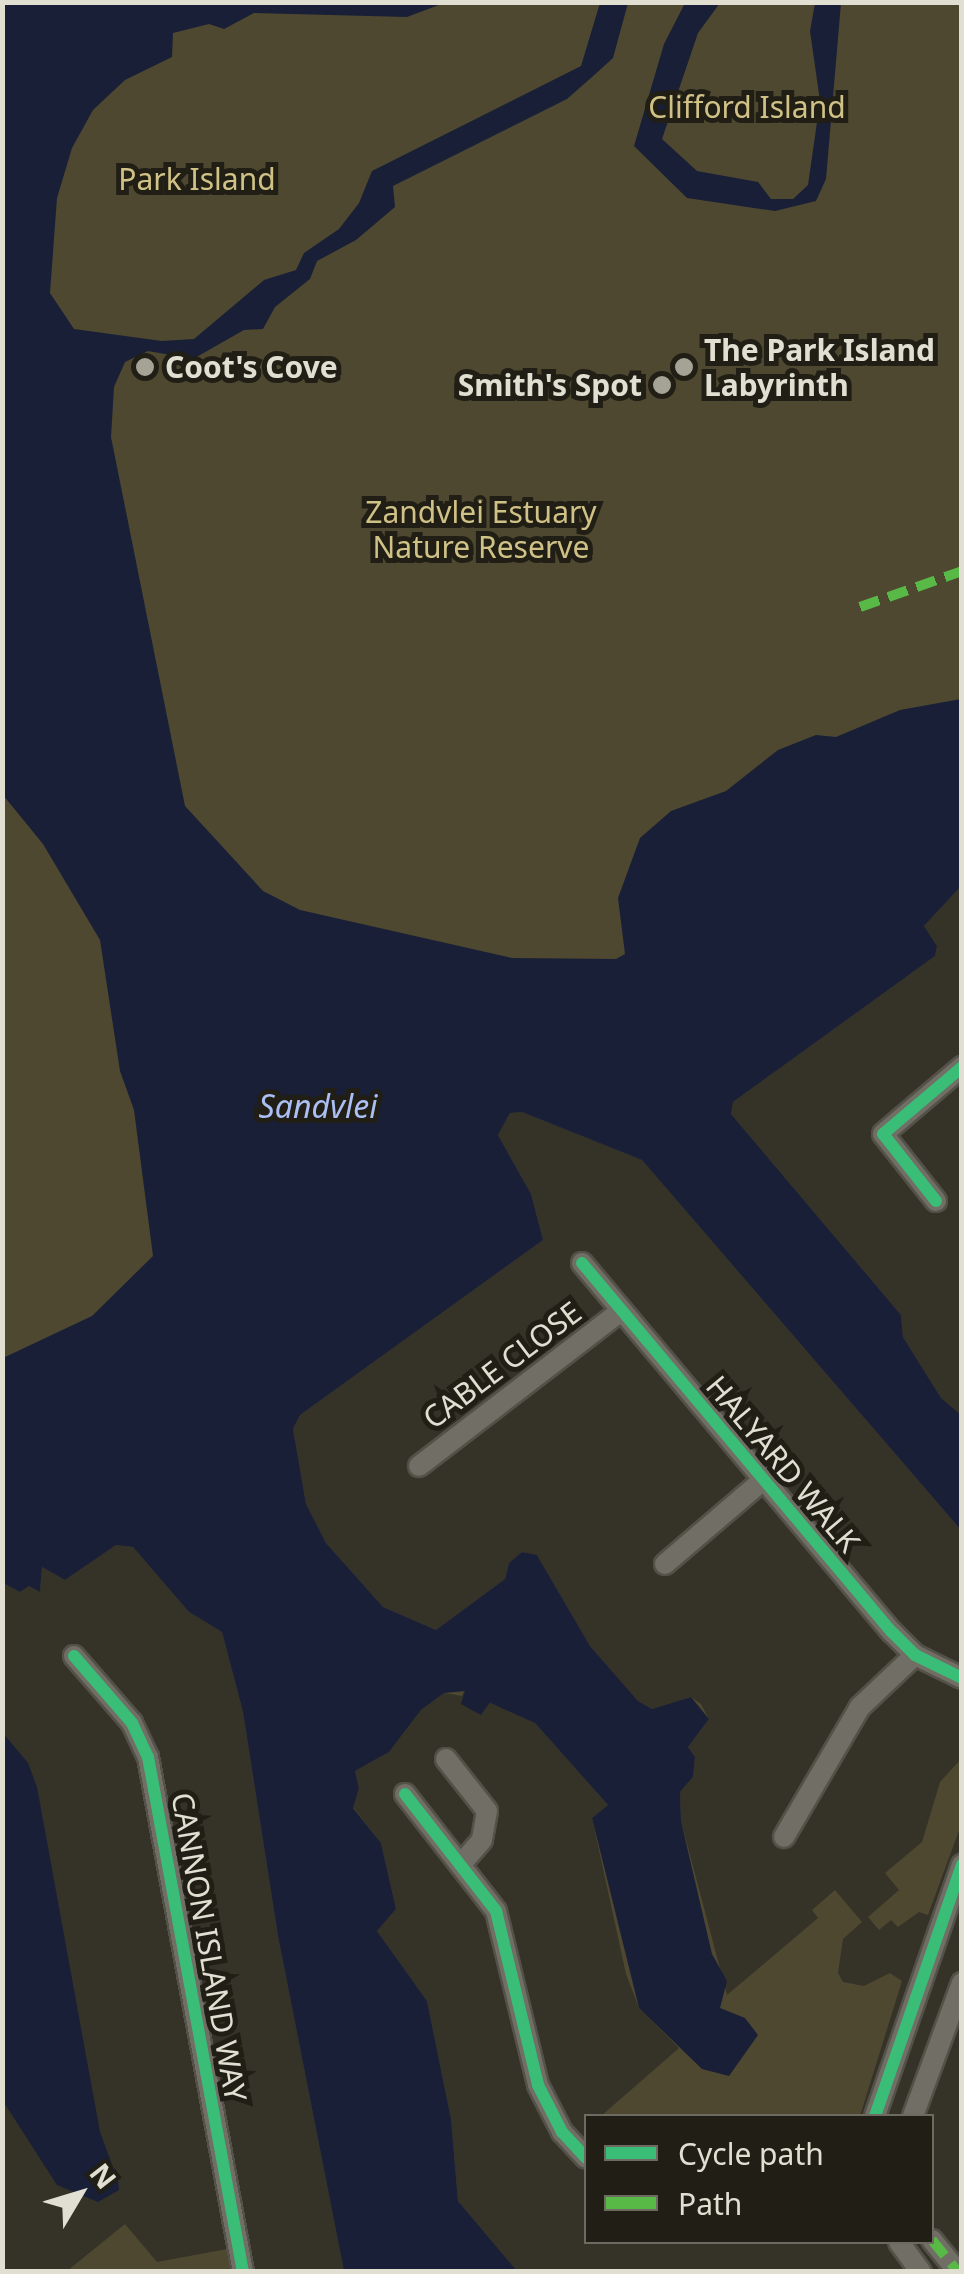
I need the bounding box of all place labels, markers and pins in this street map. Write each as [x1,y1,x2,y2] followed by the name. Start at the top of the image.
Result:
[704,332,935,402] place label: The Park Island Labyrinth
[165,349,338,385] place label: Coot's Cove
[134,356,156,378] marker: Coot's Cove
[673,356,695,378] marker: The Park Island Labyrinth
[458,367,642,403] place label: Smith's Spot
[651,374,673,396] marker: Smith's Spot

